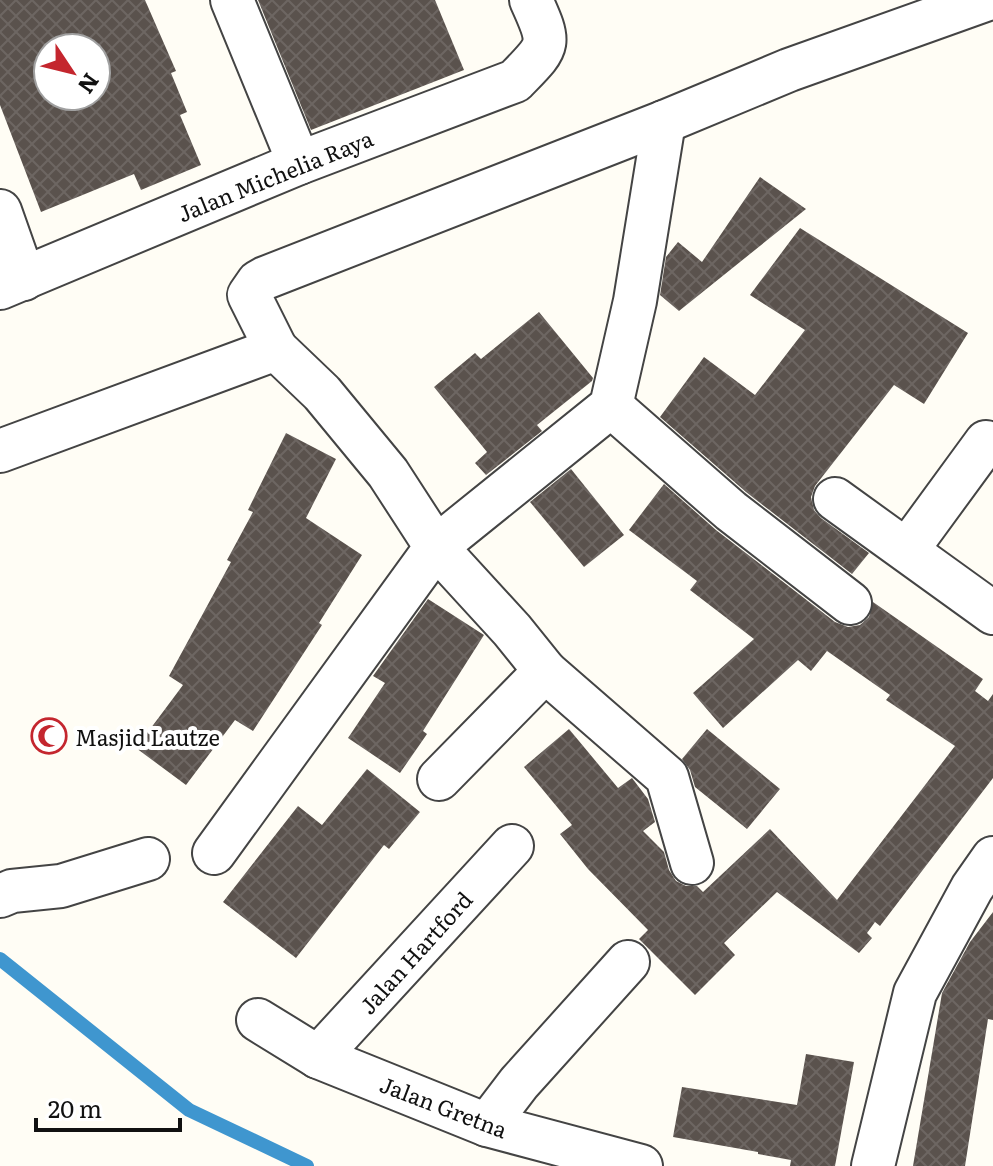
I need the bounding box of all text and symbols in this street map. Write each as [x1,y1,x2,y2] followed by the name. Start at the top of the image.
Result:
[32,32,112,112] north arrow
[71,67,108,101] text: N
[172,121,378,229] street label: Jalan Michelia Raya
[30,717,68,755] mosque icon: Masjid Lautze
[75,720,220,753] place label: Masjid Lautze
[351,883,479,1021] street label: Jalan Hartford
[376,1067,513,1145] street label: Jalan Gretna
[36,1082,180,1132] scale bar
[48,1090,102,1125] text: 20 m

